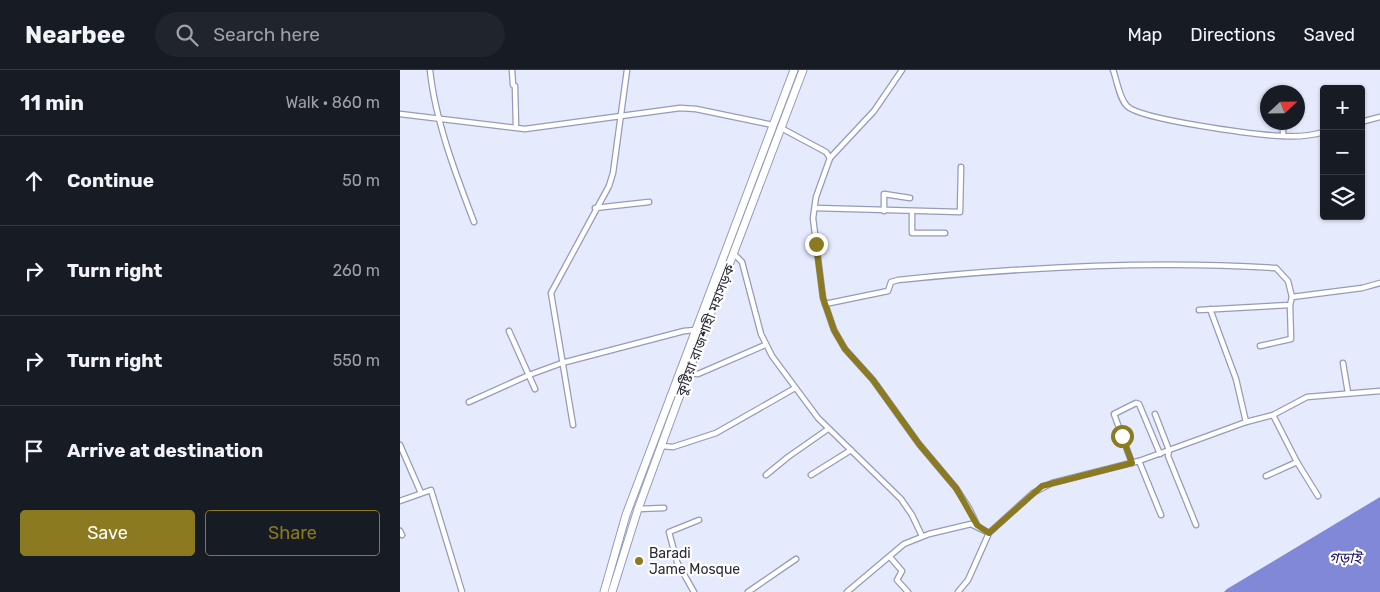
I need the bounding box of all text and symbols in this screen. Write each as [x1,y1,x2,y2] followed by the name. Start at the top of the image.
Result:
[155,12,505,57] search box
[25,21,125,49] text: Nearbee
[173,21,201,49] icon: search
[213,23,320,46] text: Search here
[1127,24,1162,46] text: Map
[1190,24,1276,46] text: Directions
[1304,24,1355,46] text: Saved
[1260,85,1305,130] north arrow
[1320,85,1365,220] map controls
[1320,85,1365,130] button: +
[20,90,84,115] text: 11 min
[285,93,380,112] text: Walk · 860 m
[1320,130,1365,175] button: −
[20,167,48,195] icon: ahead
[67,169,154,192] text: Continue
[342,171,380,190] text: 50 m
[1320,175,1365,220] button: layers
[805,233,828,256] route end
[20,257,48,285] icon: right
[67,259,162,282] text: Turn right
[333,261,380,280] text: 260 m
[672,261,739,400] street label: কুষ্টিয়া রাজশাহী মহাসড়ক
[20,347,48,375] icon: right
[67,349,162,372] text: Turn right
[333,351,380,370] text: 550 m
[1111,425,1134,448] route start
[20,437,48,465] icon: arrive
[67,439,263,462] text: Arrive at destination
[20,510,195,556] button: Save
[205,510,380,556] button: Share
[649,545,740,578] place label: Baradi Jame Mosque
[1329,549,1364,567] water label: গড়াই
[633,555,645,567] marker: Baradi Jame Mosque

